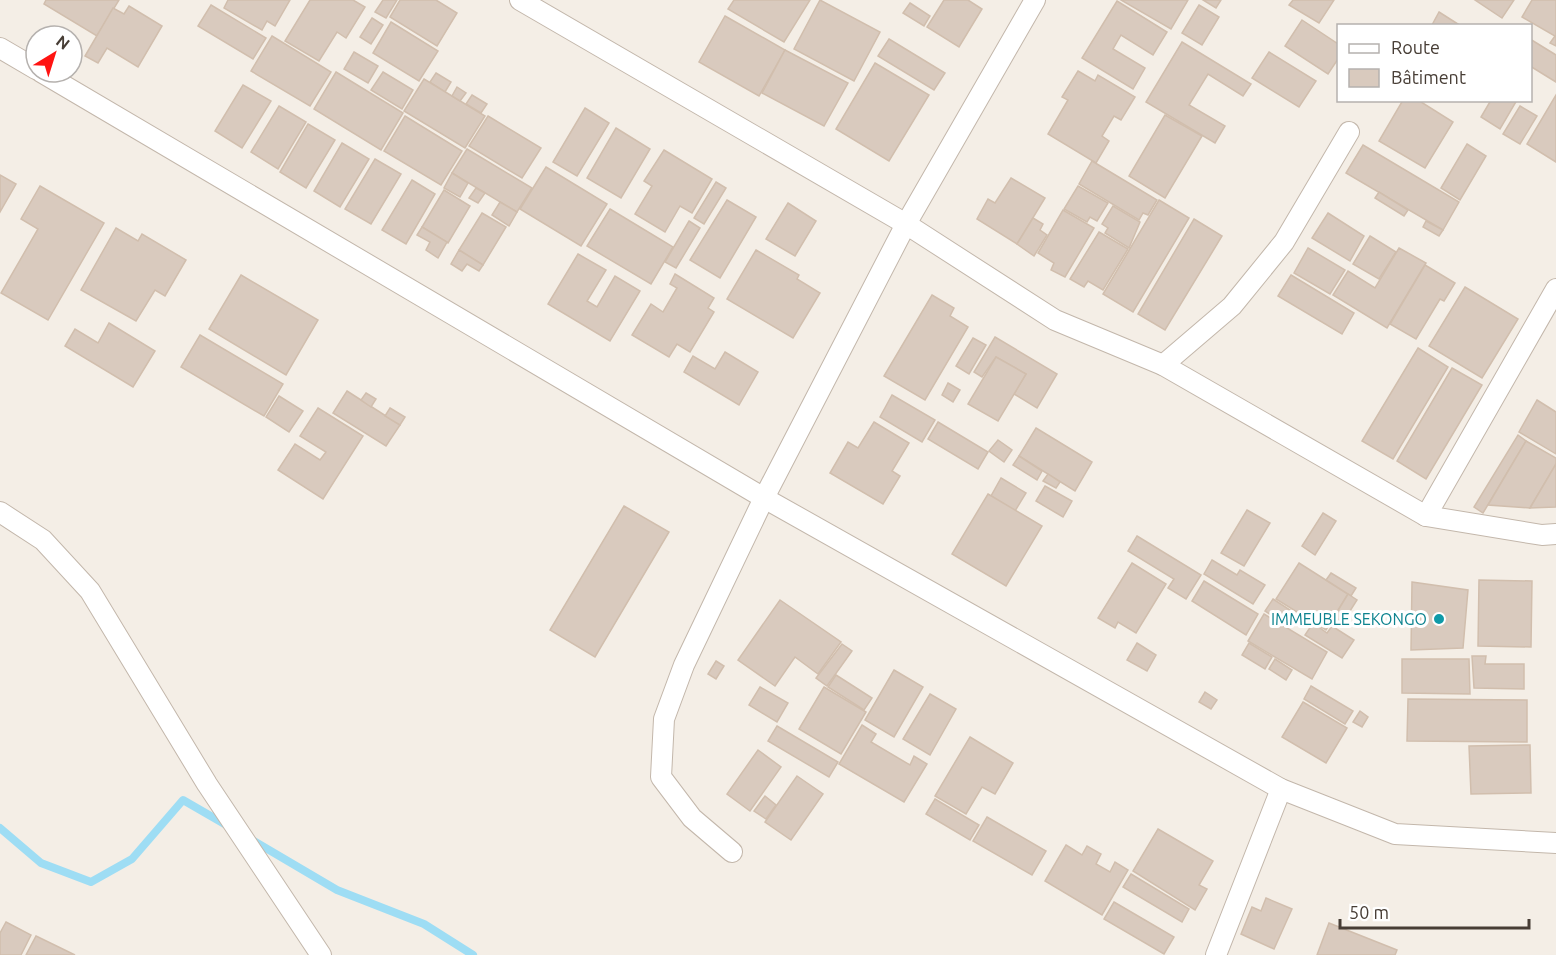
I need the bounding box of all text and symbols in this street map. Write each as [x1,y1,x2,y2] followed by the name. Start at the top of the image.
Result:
[24,24,84,84] north arrow
[1337,24,1532,102] legend
[53,31,73,53] text: N
[1391,37,1440,57] text: Route
[1391,67,1466,87] text: Bâtiment
[1271,610,1427,628] place label: IMMEUBLE SEKONGO
[1432,612,1446,626] marker: IMMEUBLE SEKONGO
[1340,892,1529,930] scale bar
[1349,902,1389,922] text: 50 m

